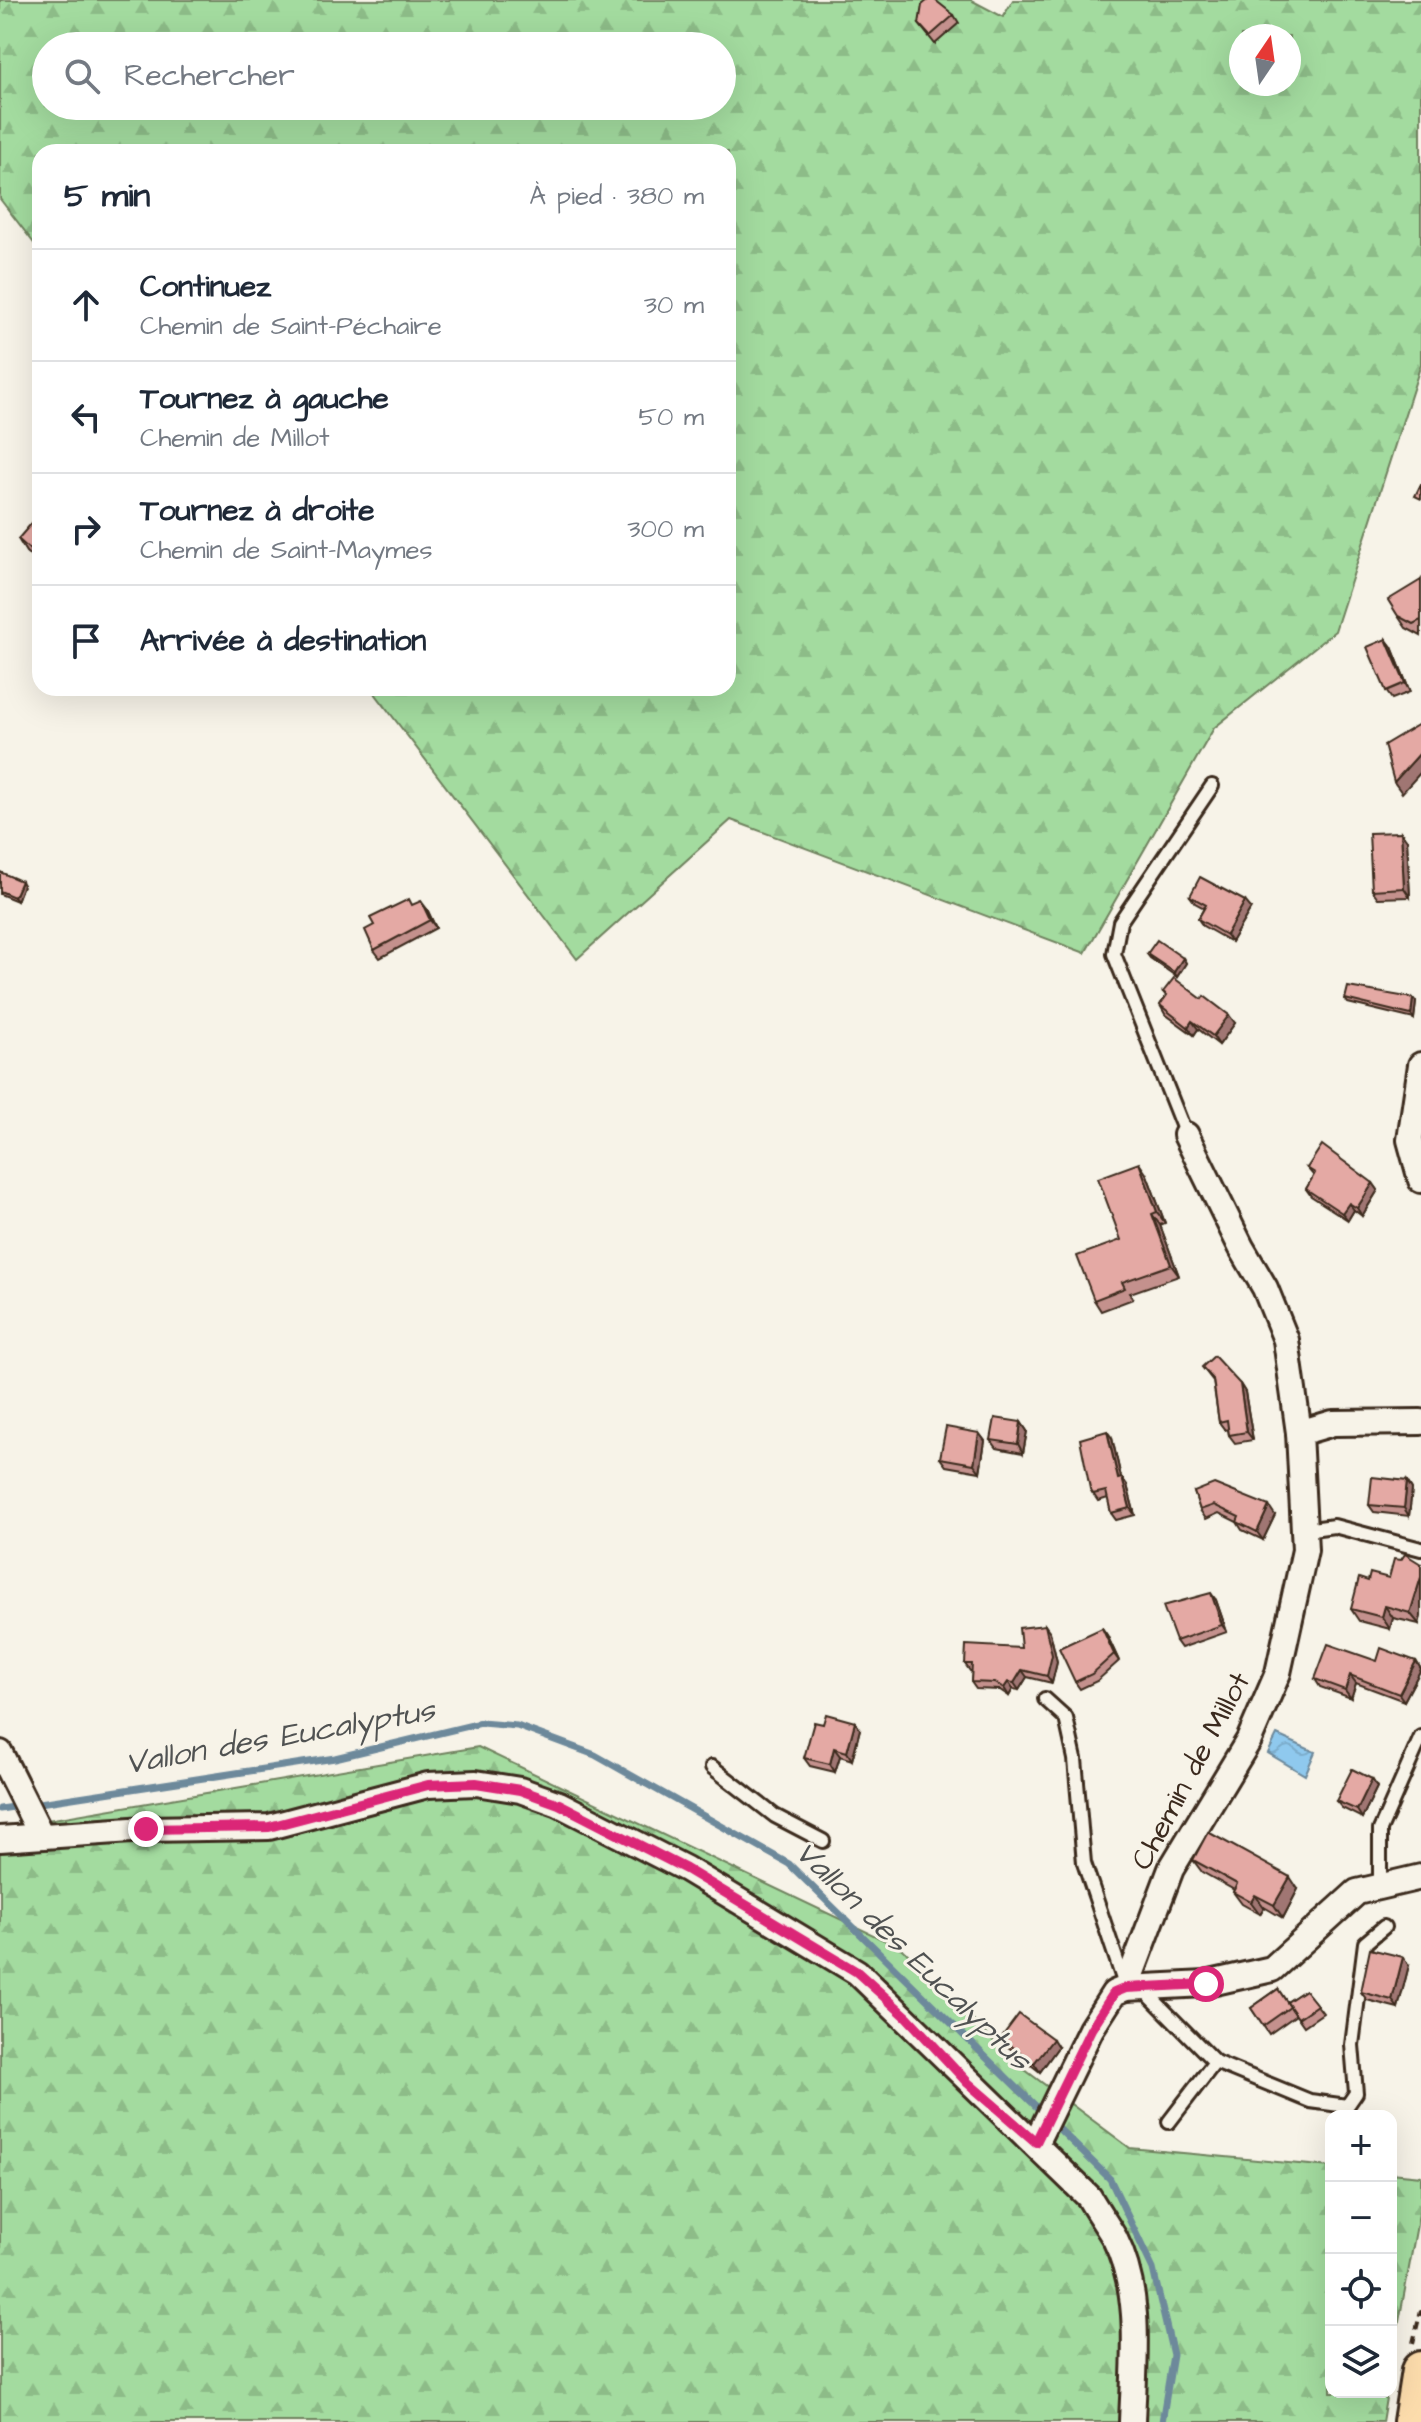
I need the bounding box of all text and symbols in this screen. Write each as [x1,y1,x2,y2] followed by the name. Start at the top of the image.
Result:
[1229,24,1301,96] north arrow
[32,32,736,120] search box
[60,54,104,98] icon: search
[124,55,295,97] text: Rechercher
[64,172,150,220] text: 5 min
[530,178,704,214] text: À pied · 380 m
[140,266,271,308] text: Continuez
[64,283,108,327] icon: ahead
[644,287,704,323] text: 30 m
[140,308,442,344] text: Chemin de Saint-Péchaire
[140,378,389,420] text: Tournez à gauche
[64,395,108,439] icon: left
[639,399,704,435] text: 50 m
[140,420,330,456] text: Chemin de Millot
[140,490,374,532] text: Tournez à droite
[64,507,108,551] icon: right
[627,511,704,547] text: 300 m
[140,532,433,568] text: Chemin de Saint-Maymes
[64,619,108,663] icon: arrive
[140,620,426,662] text: Arrivée à destination
[1121,1665,1261,1877] street label: Chemin de Millot
[122,1687,440,1787] water label: Vallon des Eucalyptus
[128,1811,164,1847] route end
[784,1831,1043,2083] water label: Vallon des Eucalyptus
[1188,1966,1224,2002] route start
[1325,2110,1397,2398] map controls
[1325,2110,1397,2182] button: +
[1325,2182,1397,2254] button: −
[1325,2254,1397,2326] button: locate
[1325,2326,1397,2398] button: layers

